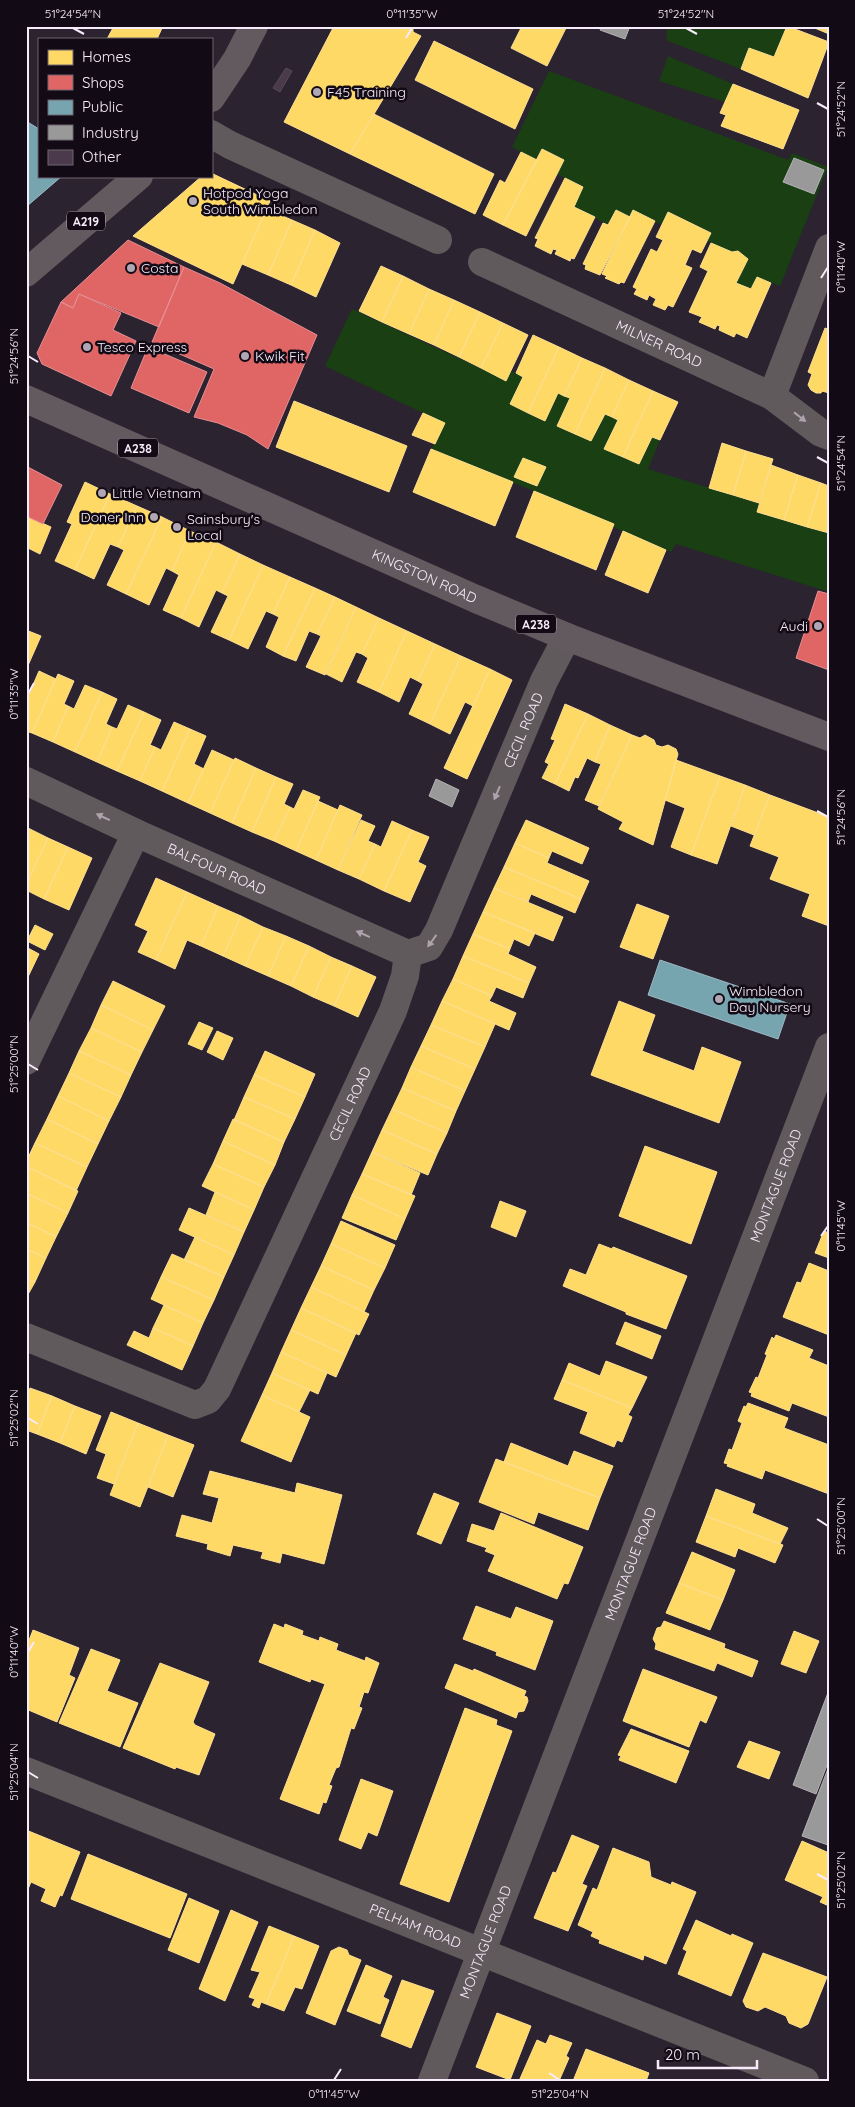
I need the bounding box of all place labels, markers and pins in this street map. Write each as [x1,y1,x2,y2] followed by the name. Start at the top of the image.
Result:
[327,83,406,101] place label: F45 Training
[311,86,323,98] marker: F45 Training
[203,184,318,218] place label: Hotpod Yoga South Wimbledon
[187,195,199,207] marker: Hotpod Yoga South Wimbledon
[141,259,178,277] place label: Costa
[125,262,137,274] marker: Costa
[97,338,187,356] place label: Tesco Express
[81,341,93,353] marker: Tesco Express
[255,347,305,365] place label: Kwik Fit
[239,350,251,362] marker: Kwik Fit
[112,484,201,502] place label: Little Vietnam
[96,487,108,499] marker: Little Vietnam
[80,508,144,526] place label: Doner Inn
[187,510,260,544] place label: Sainsbury's Local
[148,511,160,523] marker: Doner Inn
[171,521,183,533] marker: Sainsbury's Local
[780,617,808,635] place label: Audi
[812,620,824,632] marker: Audi
[729,982,811,1016] place label: Wimbledon Day Nursery
[713,993,725,1005] marker: Wimbledon Day Nursery

